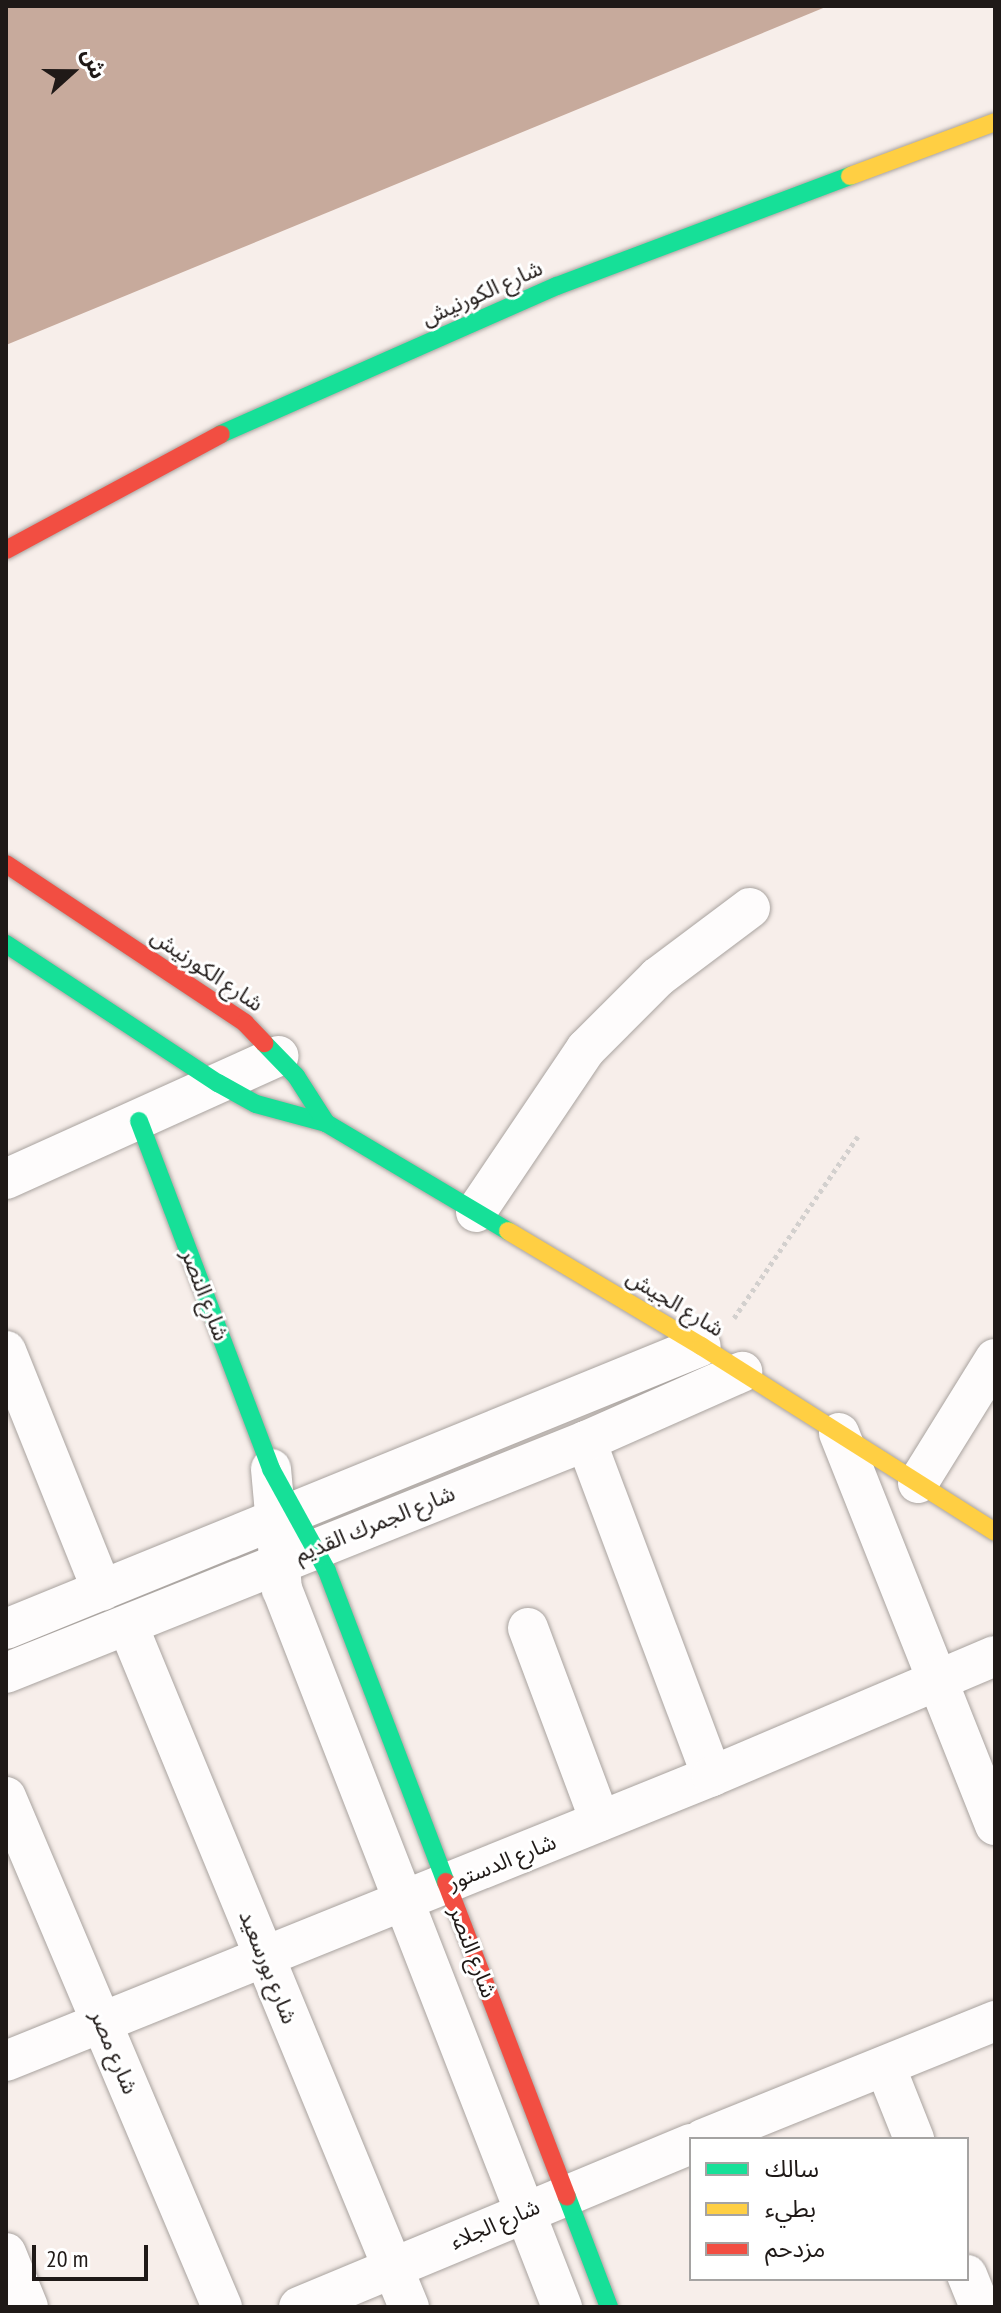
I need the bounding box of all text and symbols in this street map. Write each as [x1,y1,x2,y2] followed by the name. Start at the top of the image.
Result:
[32,32,112,112] north arrow
[76,44,113,82] text: ش
[417,255,547,331] street label: شارع الكورنيش
[146,923,268,1017] street label: شارع الكورنيش
[176,1246,234,1344] street label: شارع النصر
[622,1264,728,1342] street label: شارع الجيش
[291,1480,459,1568] street label: شارع الجمرك القديم
[444,1828,560,1896] street label: شارع الدستور
[444,1903,502,2001] street label: شارع النصر
[233,1906,303,2028] street label: شارع بورسعيد
[85,2006,143,2098] street label: شارع مصر
[689,2137,969,2281] legend
[765,2153,819,2184] text: سالك
[446,2193,544,2255] street label: شارع الجلاء
[765,2193,816,2224] text: بطيء
[36,2229,152,2279] scale bar
[765,2233,825,2264] text: مزدحم
[46,2243,88,2274] text: 20 m

